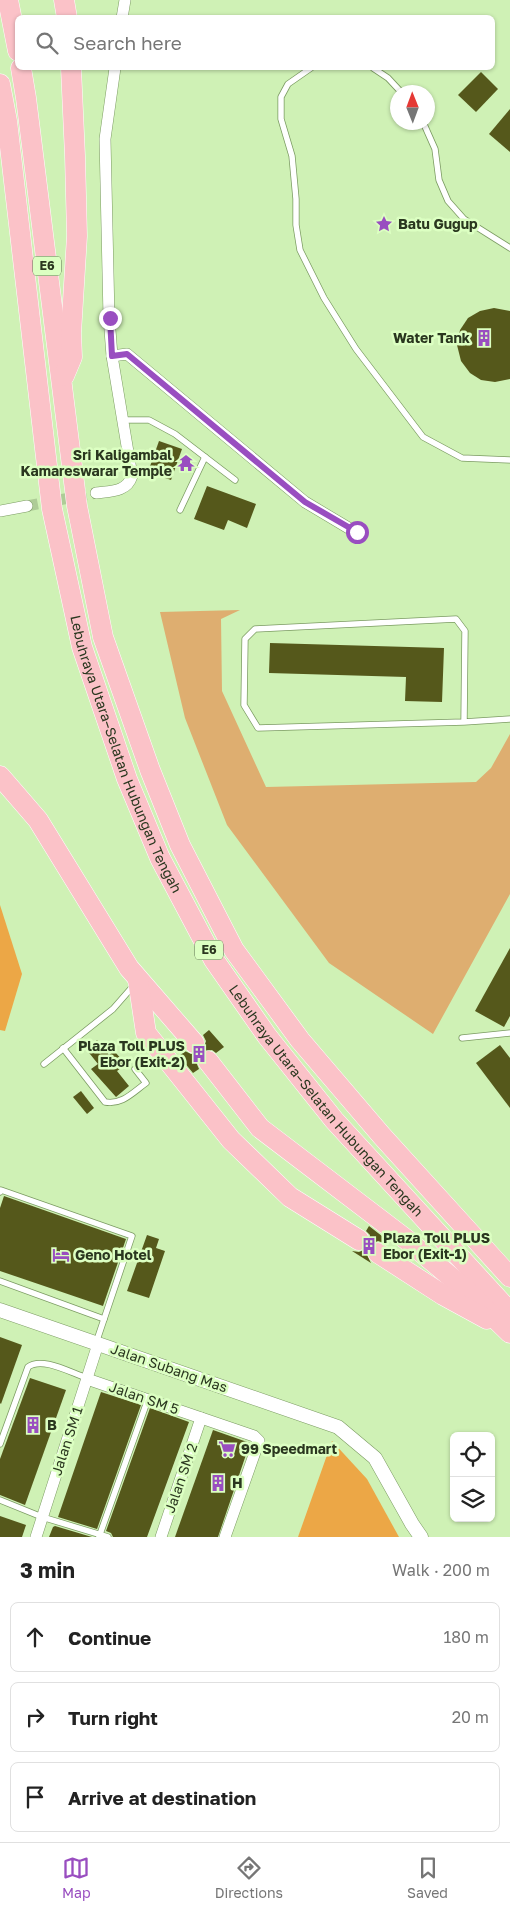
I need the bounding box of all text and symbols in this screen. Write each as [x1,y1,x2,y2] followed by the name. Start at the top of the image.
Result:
[15,15,495,70] search box
[33,29,61,57] icon: search
[73,31,182,54] text: Search here
[390,85,435,130] north arrow
[374,214,394,234] place icon: Batu Gugup
[398,215,478,232] place label: Batu Gugup
[33,256,61,276] road number: E6
[99,307,122,330] route end
[474,328,494,348] building icon: Water Tank
[393,329,470,346] place label: Water Tank
[21,446,172,479] place label: Sri Kaligambal Kamareswarar Temple
[176,453,196,473] temple icon: Sri Kaligambal Kamareswarar Temple
[346,521,369,544] route start
[67,613,186,896] street label: Lebuhraya Utara–Selatan Hubungan Tengah
[195,940,223,960] road number: E6
[226,981,427,1220] street label: Lebuhraya Utara–Selatan Hubungan Tengah
[78,1037,185,1070] place label: Plaza Toll PLUS Ebor (Exit-2)
[189,1044,209,1064] building icon: Plaza Toll PLUS Ebor (Exit-2)
[383,1229,490,1262] place label: Plaza Toll PLUS Ebor (Exit-1)
[359,1236,379,1256] building icon: Plaza Toll PLUS Ebor (Exit-1)
[51,1245,71,1265] hotel icon: Geno Hotel
[75,1246,152,1263] place label: Geno Hotel
[109,1340,230,1395] street label: Jalan Subang Mas
[107,1378,181,1417] street label: Jalan SM 5
[47,1404,86,1477] street label: Jalan SM 1
[23,1415,43,1435] building icon: B
[47,1416,57,1433] place label: B
[450,1432,495,1522] map controls
[450,1432,495,1477] button: locate
[217,1439,237,1459] supermarket icon: 99 Speedmart
[241,1440,338,1457] place label: 99 Speedmart
[161,1441,200,1515] street label: Jalan SM 2
[208,1473,228,1493] building icon: H
[232,1474,243,1491] place label: H
[450,1477,495,1522] button: layers
[20,1557,75,1583] text: 3 min
[392,1560,490,1580] text: Walk · 200 m
[21,1623,49,1651] icon: ahead
[68,1626,151,1649] text: Continue
[443,1627,489,1647] text: 180 m
[21,1703,49,1731] icon: right
[68,1706,158,1729] text: Turn right
[452,1707,489,1727] text: 20 m
[21,1783,49,1811] icon: arrive
[68,1786,256,1809] text: Arrive at destination
[62,1854,91,1901] tab: Map
[215,1854,283,1901] tab: Directions
[407,1854,448,1901] tab: Saved

